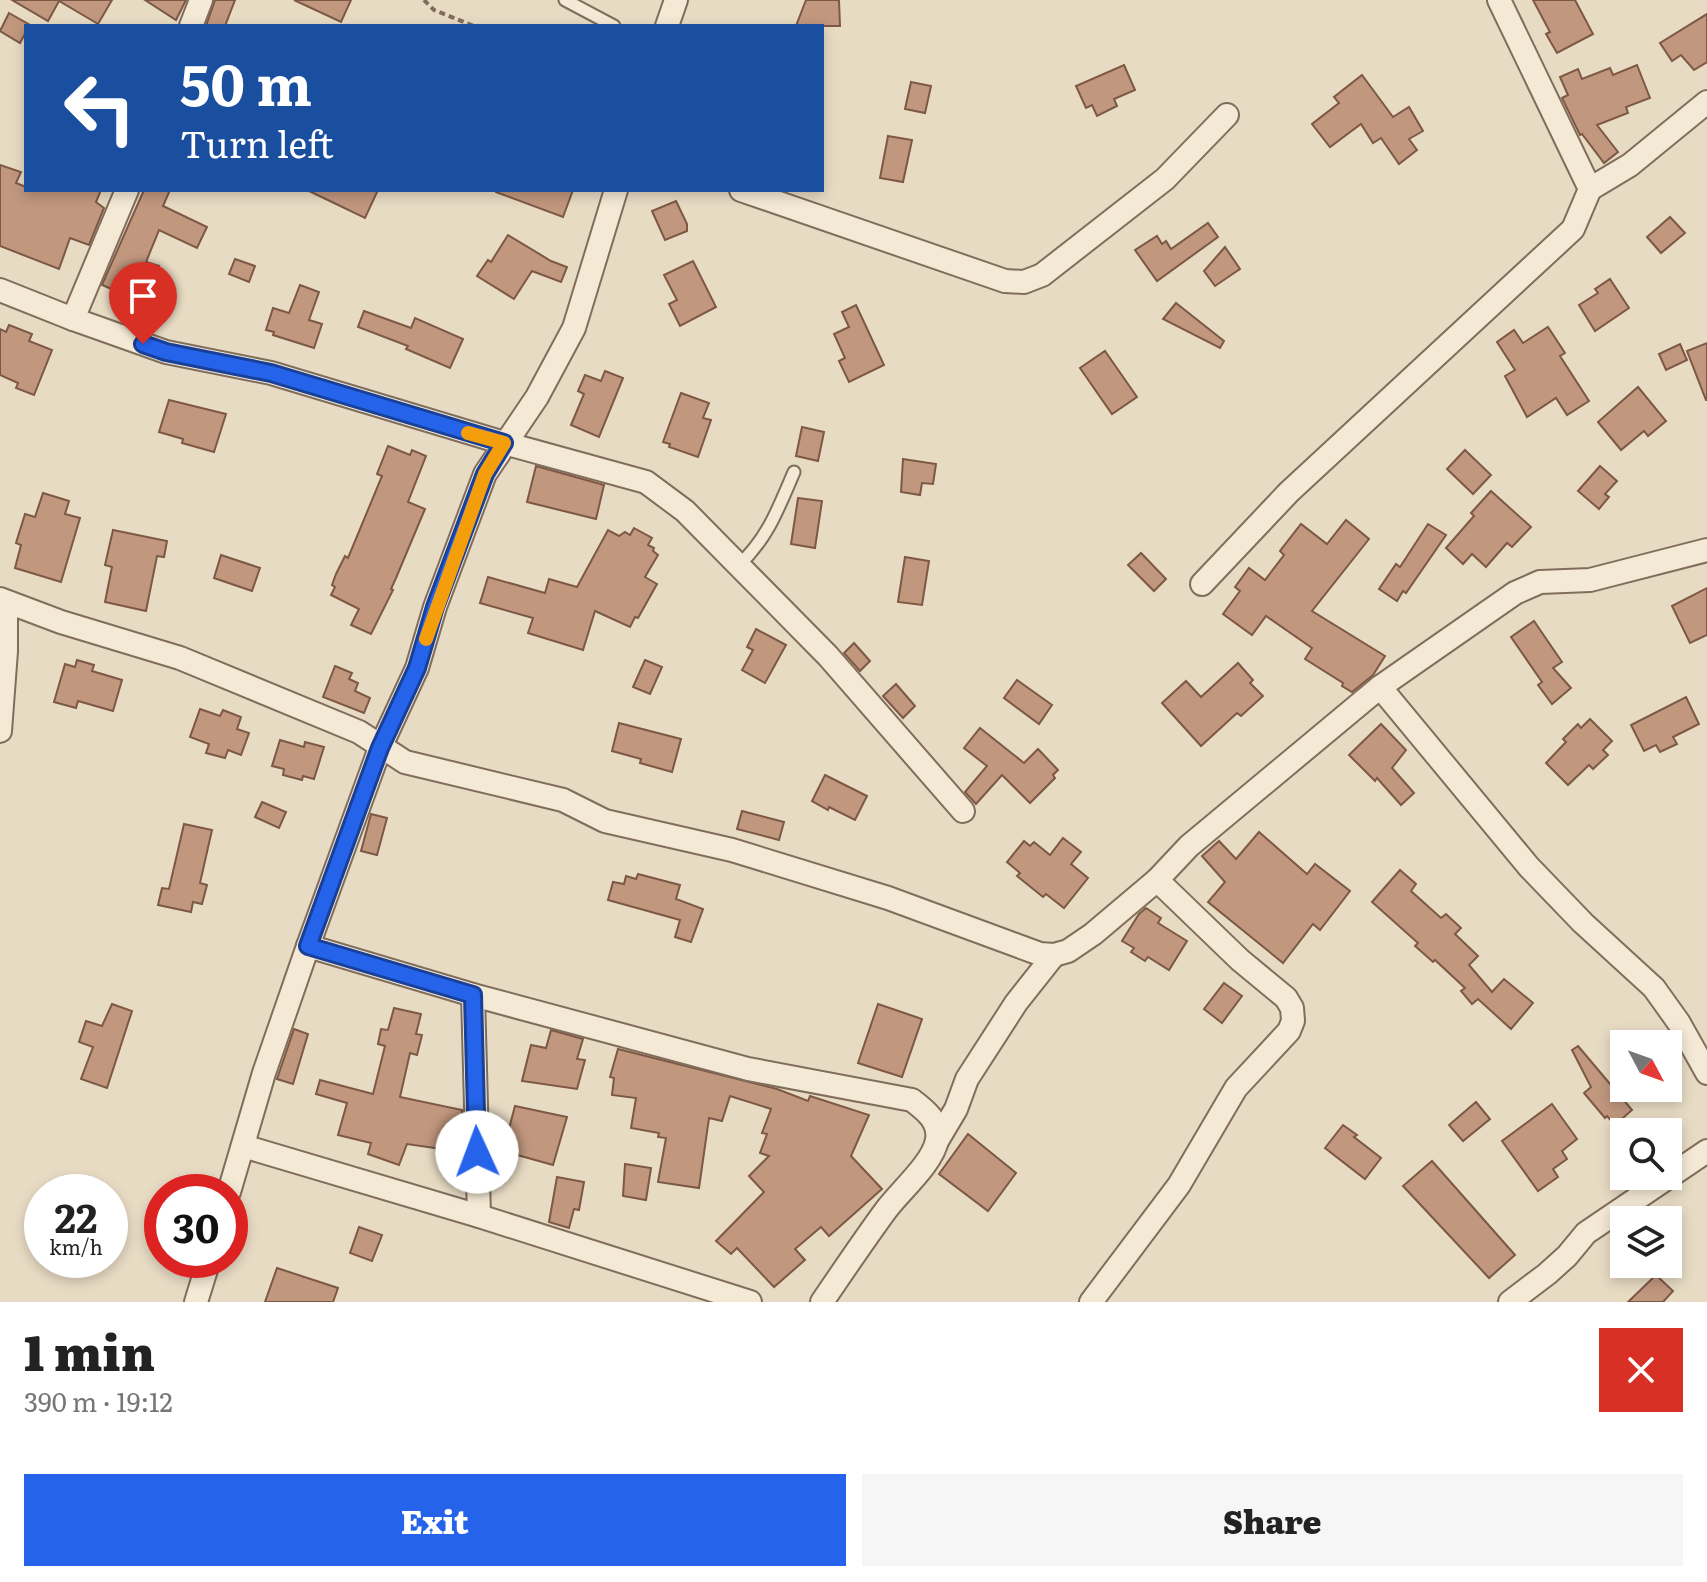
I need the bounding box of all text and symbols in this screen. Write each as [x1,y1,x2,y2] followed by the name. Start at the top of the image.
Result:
[180,40,312,123] text: 50 m
[48,56,152,160] icon: left
[180,116,334,169] text: Turn left
[109,262,177,344] pin
[121,274,165,318] icon: arrive
[1610,1030,1682,1102] north arrow
[1610,1030,1682,1278] map controls
[435,1110,519,1194] position arrow
[1610,1118,1682,1190] button: search
[144,1174,248,1278] speed limit sign: 30
[55,1186,97,1245] text: 22
[1610,1206,1682,1278] button: layers
[49,1231,103,1261] text: km/h
[24,1315,155,1386] text: 1 min
[1599,1328,1683,1412] button: close
[24,1381,173,1420] text: 390 m · 19:12
[24,1474,846,1566] button: Exit
[862,1474,1683,1566] button: Share

